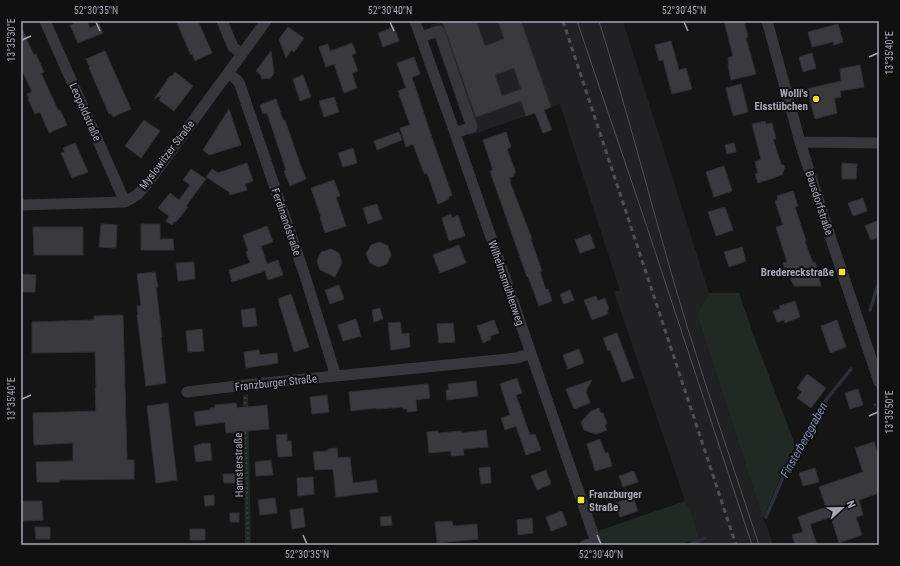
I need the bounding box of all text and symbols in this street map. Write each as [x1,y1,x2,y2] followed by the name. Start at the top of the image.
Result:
[74,5,118,16] text: 52°30'35"N
[368,5,412,16] text: 52°30'40"N
[662,5,706,16] text: 52°30'45"N
[6,18,17,62] text: 13°35'30"E
[884,31,895,75] text: 13°35'40"E
[66,81,104,143] street label: Leopoldstraße
[754,87,808,113] place label: Wolli's Eisstübchen
[811,94,821,104] marker: Wolli's Eisstübchen
[137,118,197,192] street label: Myslowitzer Straße
[802,169,836,237] street label: Bausdorfstraße
[268,187,304,257] street label: Ferdinandstraße
[485,239,527,327] street label: Wilhelmsmühlenweg
[761,266,834,279] place label: Bredereckstraße
[837,267,847,277] marker: Bredereckstraße
[234,372,318,394] street label: Franzburger Straße
[6,377,17,421] text: 13°35'40"E
[884,390,895,434] text: 13°35'50"E
[778,400,831,480] water label: Finsterberggraben
[232,433,246,497] street label: Hamsterstraße
[589,488,642,514] place label: Franzburger Straße
[822,488,862,528] north arrow
[576,495,586,505] marker: Franzburger Straße
[844,499,858,510] text: N
[285,549,329,560] text: 52°30'35"N
[579,549,623,560] text: 52°30'40"N

